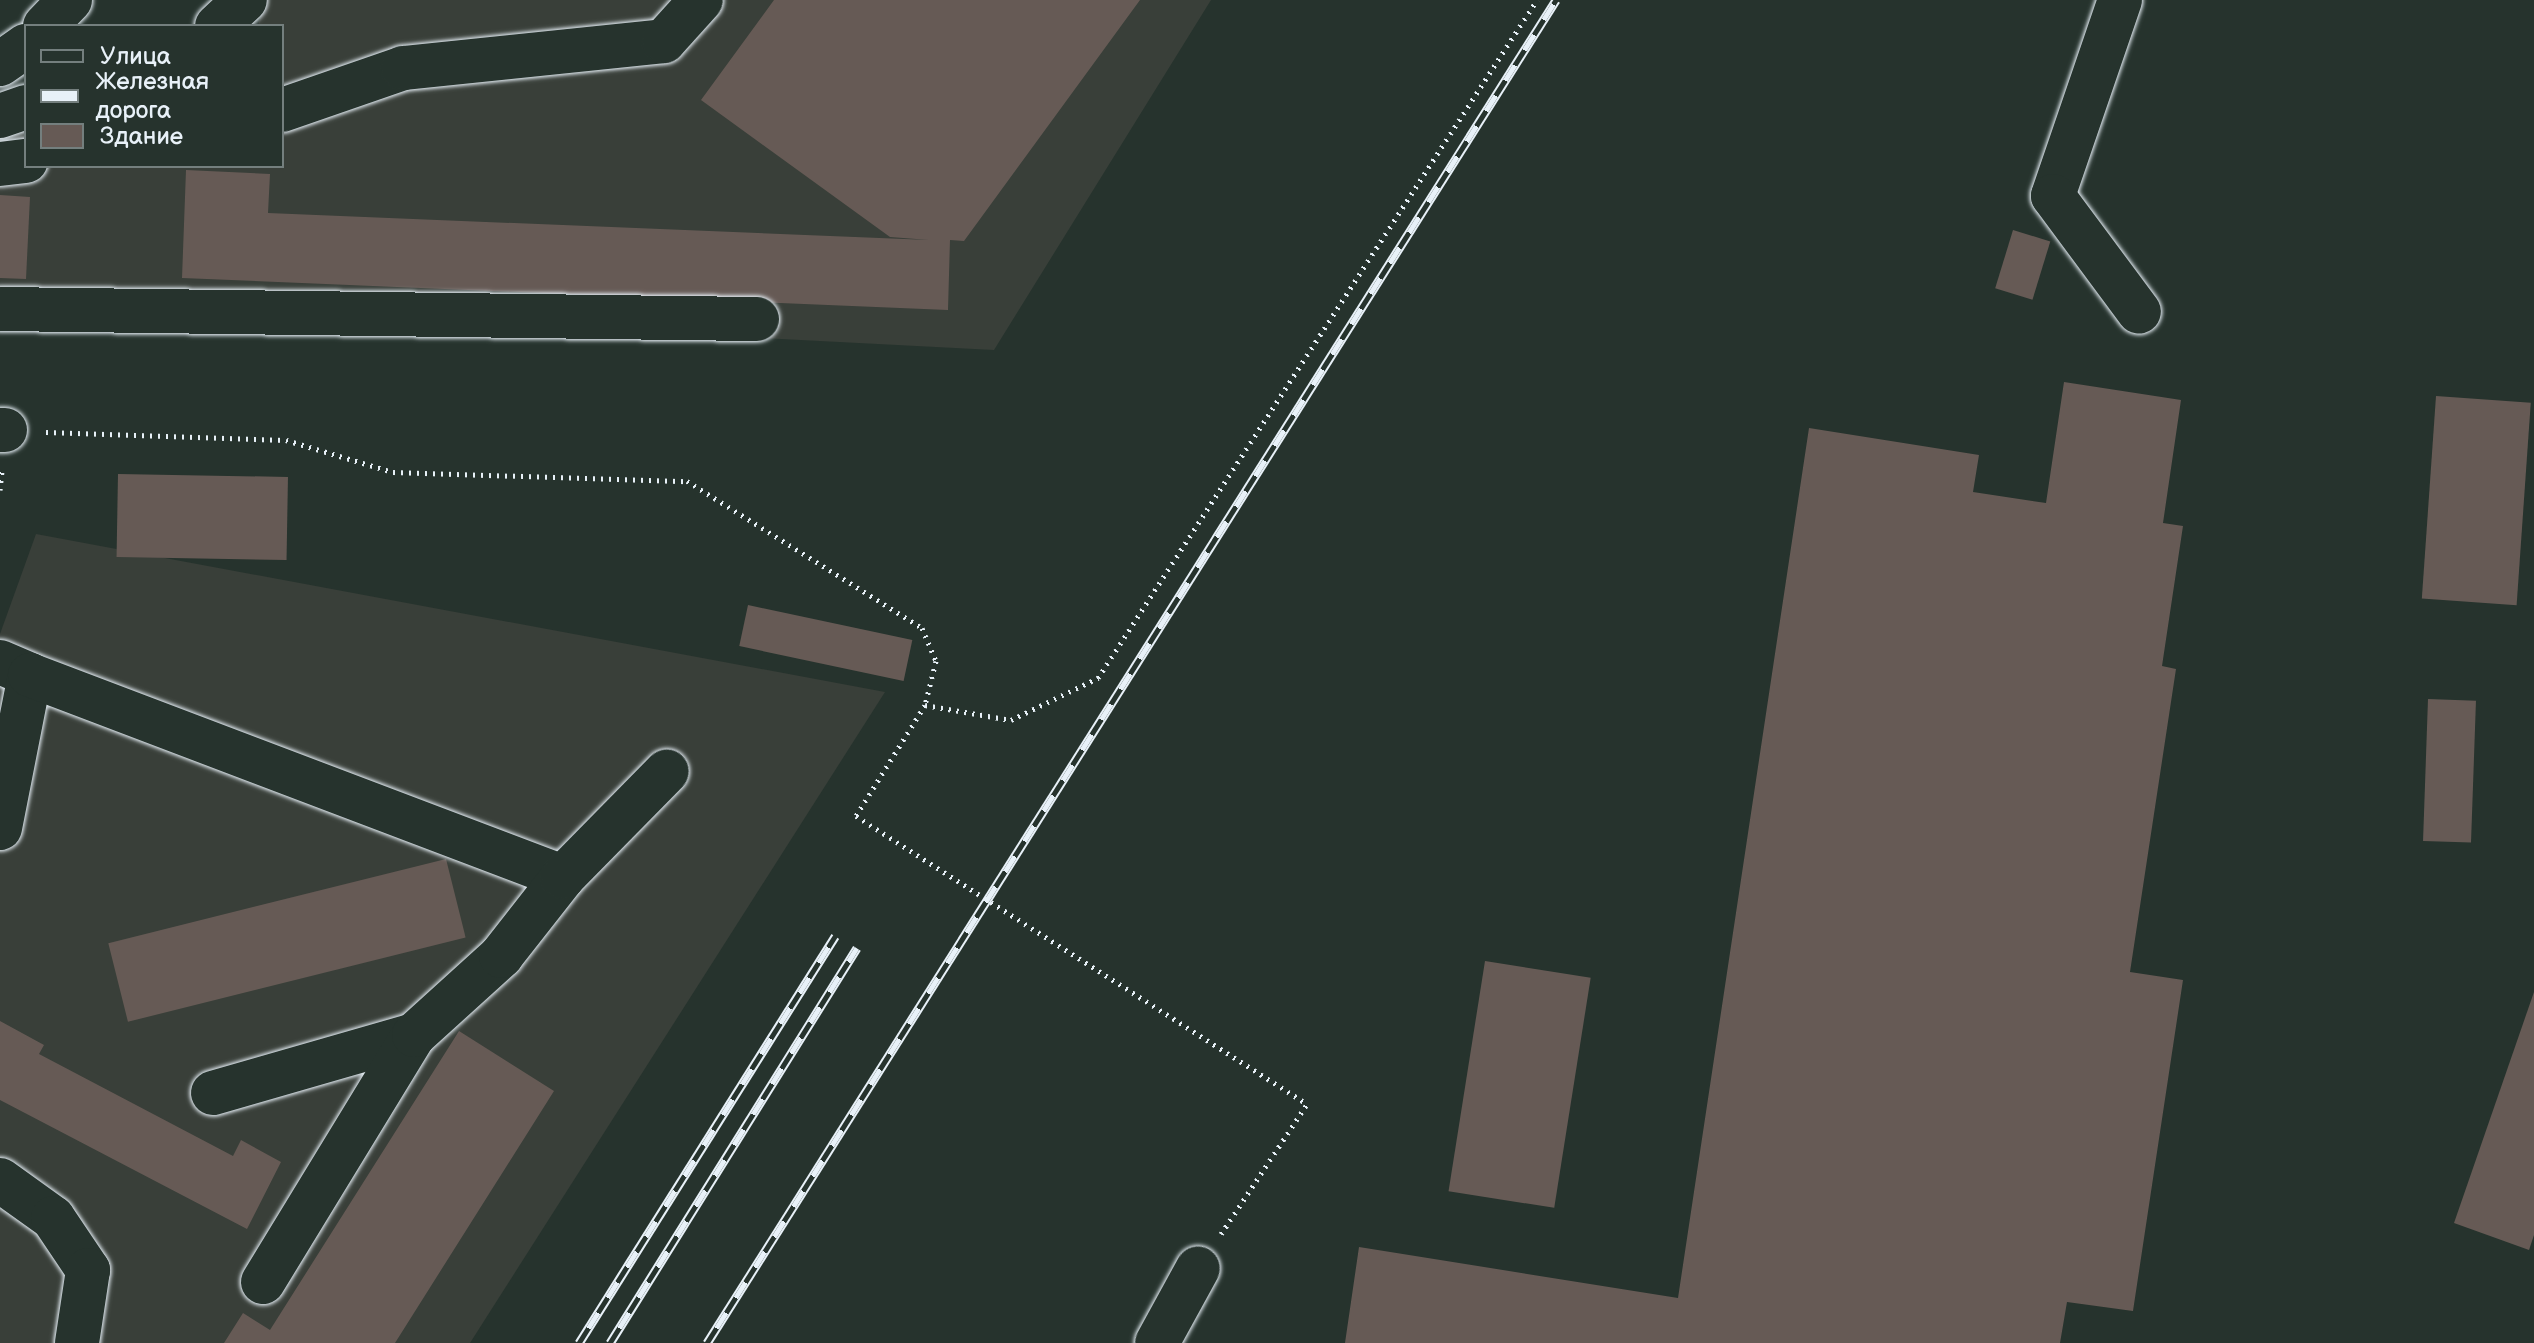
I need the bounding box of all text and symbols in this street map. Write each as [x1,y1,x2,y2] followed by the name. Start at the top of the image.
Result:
[24,24,284,168] legend
[100,42,171,71] text: Улица
[95,67,209,125] text: Железная дорога
[100,122,183,151] text: Здание

